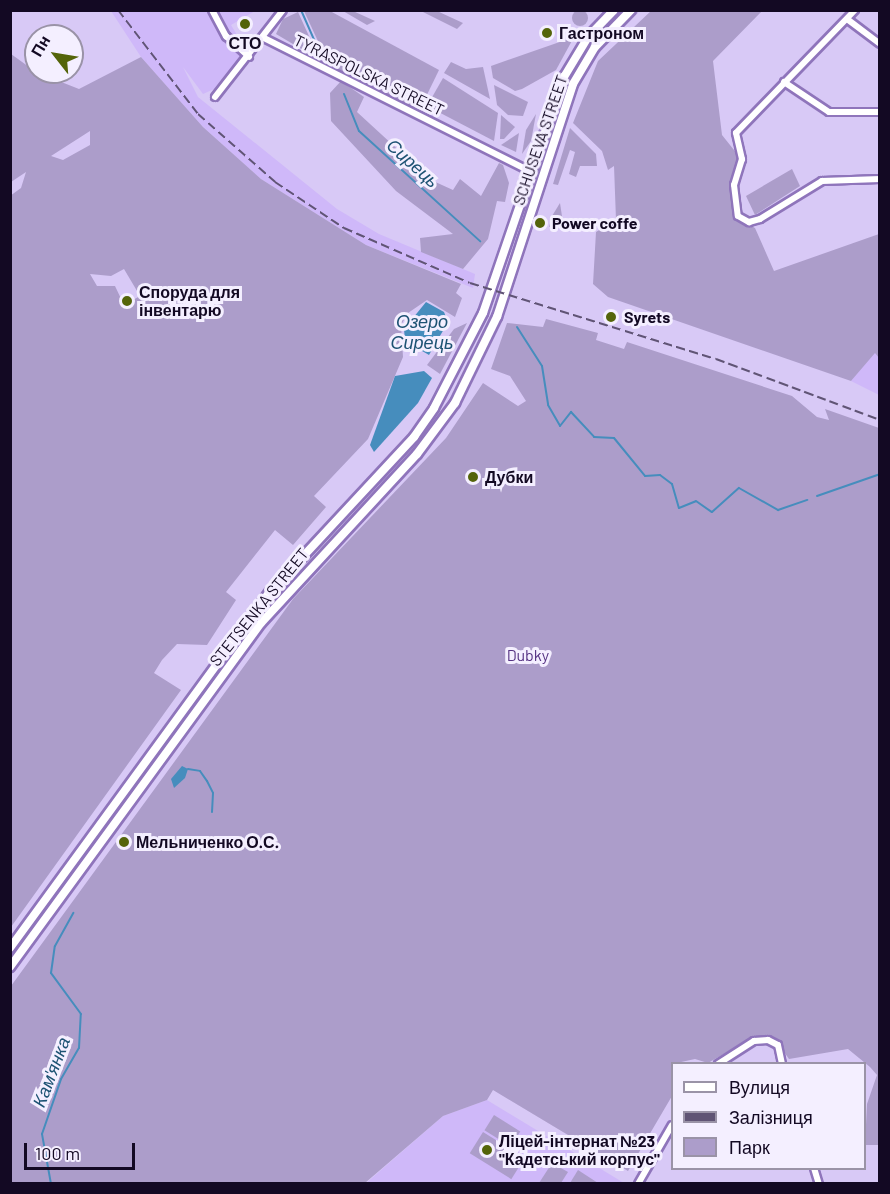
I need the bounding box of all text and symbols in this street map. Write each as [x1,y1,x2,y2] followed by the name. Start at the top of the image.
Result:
[238,17,252,31] marker: СТО
[559,23,644,43] place label: Гастроном
[24,24,84,84] north arrow
[540,26,554,40] marker: Гастроном
[291,30,447,120] street label: TYRASPOLSKA STREET
[26,32,53,59] text: Пн
[229,33,261,53] place label: СТО
[509,72,571,208] street label: SCHUSEVA STREET
[382,134,444,192] water label: Сирець
[552,213,637,233] place label: Power coffe
[533,216,547,230] marker: Power coffe
[139,282,240,320] place label: Споруда для інвентарю
[120,294,134,308] marker: Споруда для інвентарю
[624,307,670,327] place label: Syrets
[602,308,620,326] marker: Syrets
[391,311,453,354] water label: Озеро Сирець
[485,467,533,487] place label: Дубки
[466,470,480,484] marker: Дубки
[206,544,312,670] street label: STETSENKA STREET
[507,645,549,665] park label: Dubky
[136,832,279,852] place label: Мельниченко О.С.
[117,835,131,849] marker: Мельниченко О.С.
[28,1034,74,1110] water label: Кам'янка
[671,1062,866,1170] legend
[729,1076,790,1098] text: Вулиця
[729,1106,813,1128] text: Залізниця
[27,1131,138,1169] scale bar
[499,1131,660,1169] place label: Ліцей-інтернат №23 "Кадетський корпус"
[729,1136,770,1158] text: Парк
[35,1142,80,1164] text: 100 m
[480,1143,494,1157] marker: Ліцей-інтернат №23 "Кадетський корпус"

